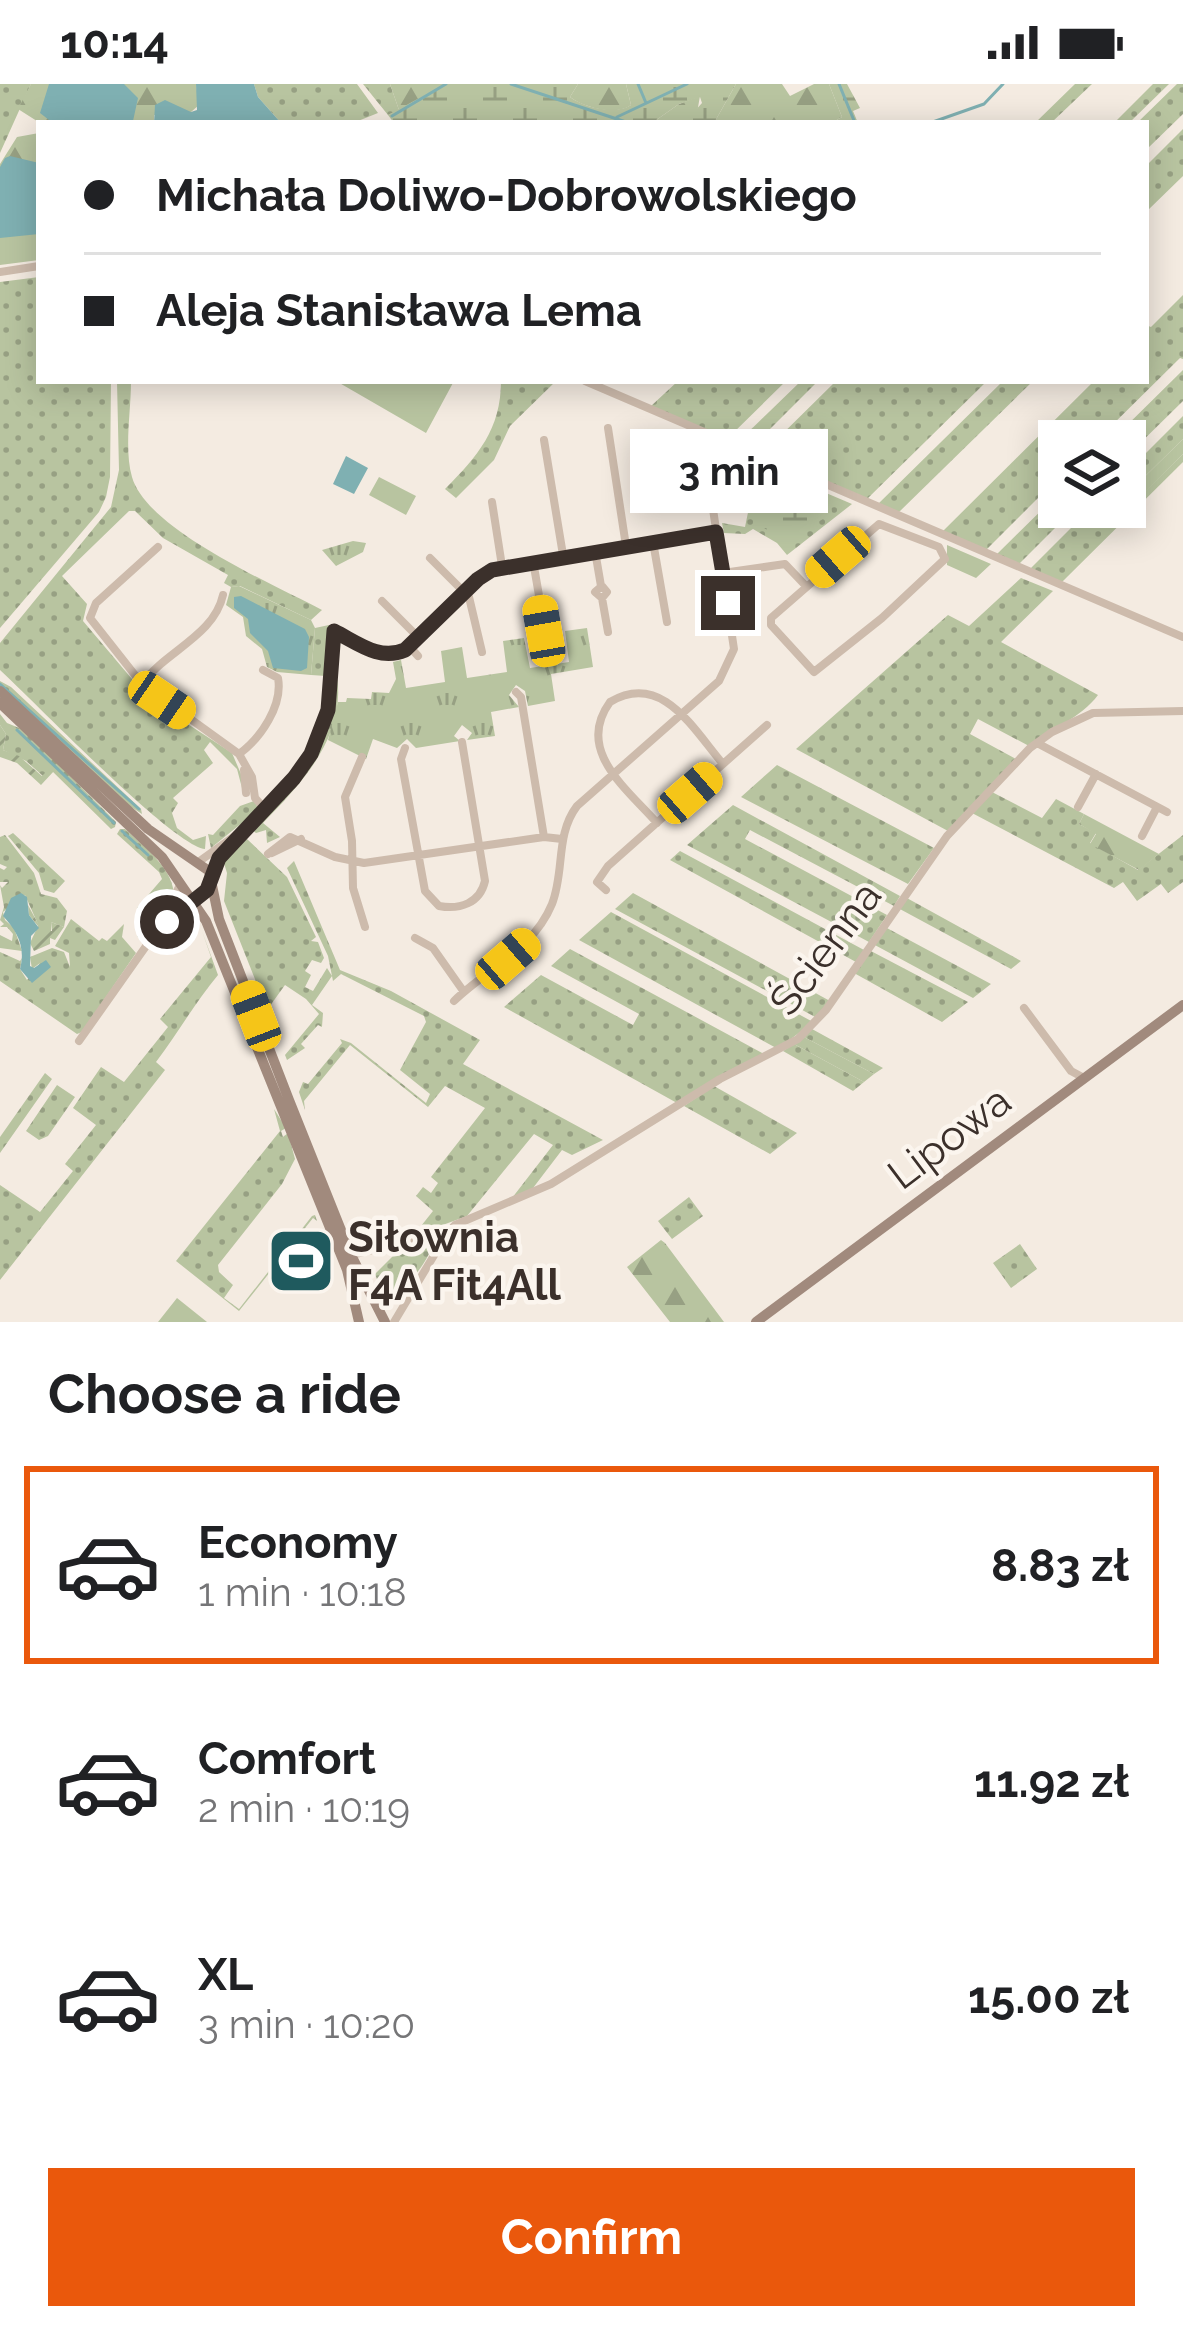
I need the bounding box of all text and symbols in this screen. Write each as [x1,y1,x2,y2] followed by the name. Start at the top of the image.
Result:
[60,16,169,69] text: 10:14
[156,169,857,222] text: Michała Doliwo-Dobrowolskiego
[156,284,642,337] text: Aleja Stanisława Lema
[1038,420,1146,528] map controls
[1038,420,1146,528] button: layers
[629,429,827,513] callout: 3 min
[679,448,779,494] text: 3 min
[799,520,877,594] car
[701,576,755,630] route end
[520,592,568,670] car
[122,665,202,735] car
[651,756,729,830] car
[759,872,891,1025] street label: Ścienna
[140,895,194,949] route start
[469,922,547,996] car
[226,976,286,1056] car
[879,1076,1020,1199] street label: Lipowa
[348,1213,562,1310] place label: Siłownia F4A Fit4All
[266,1226,336,1296] sports icon: Siłownia F4A Fit4All
[48,1362,401,1426] text: Choose a ride
[54,1511,162,1619] icon: car
[198,1516,398,1569] text: Economy
[991,1539,1129,1592] text: 8.83 zł
[198,1569,407,1615] text: 1 min · 10:18
[54,1727,162,1835] icon: car
[198,1732,376,1785] text: Comfort
[974,1755,1129,1808] text: 11.92 zł
[198,1785,410,1831] text: 2 min · 10:19
[54,1943,162,2051] icon: car
[198,1948,253,2001] text: XL
[968,1971,1129,2024] text: 15.00 zł
[198,2001,415,2047] text: 3 min · 10:20
[48,2168,1135,2306] button: Confirm

